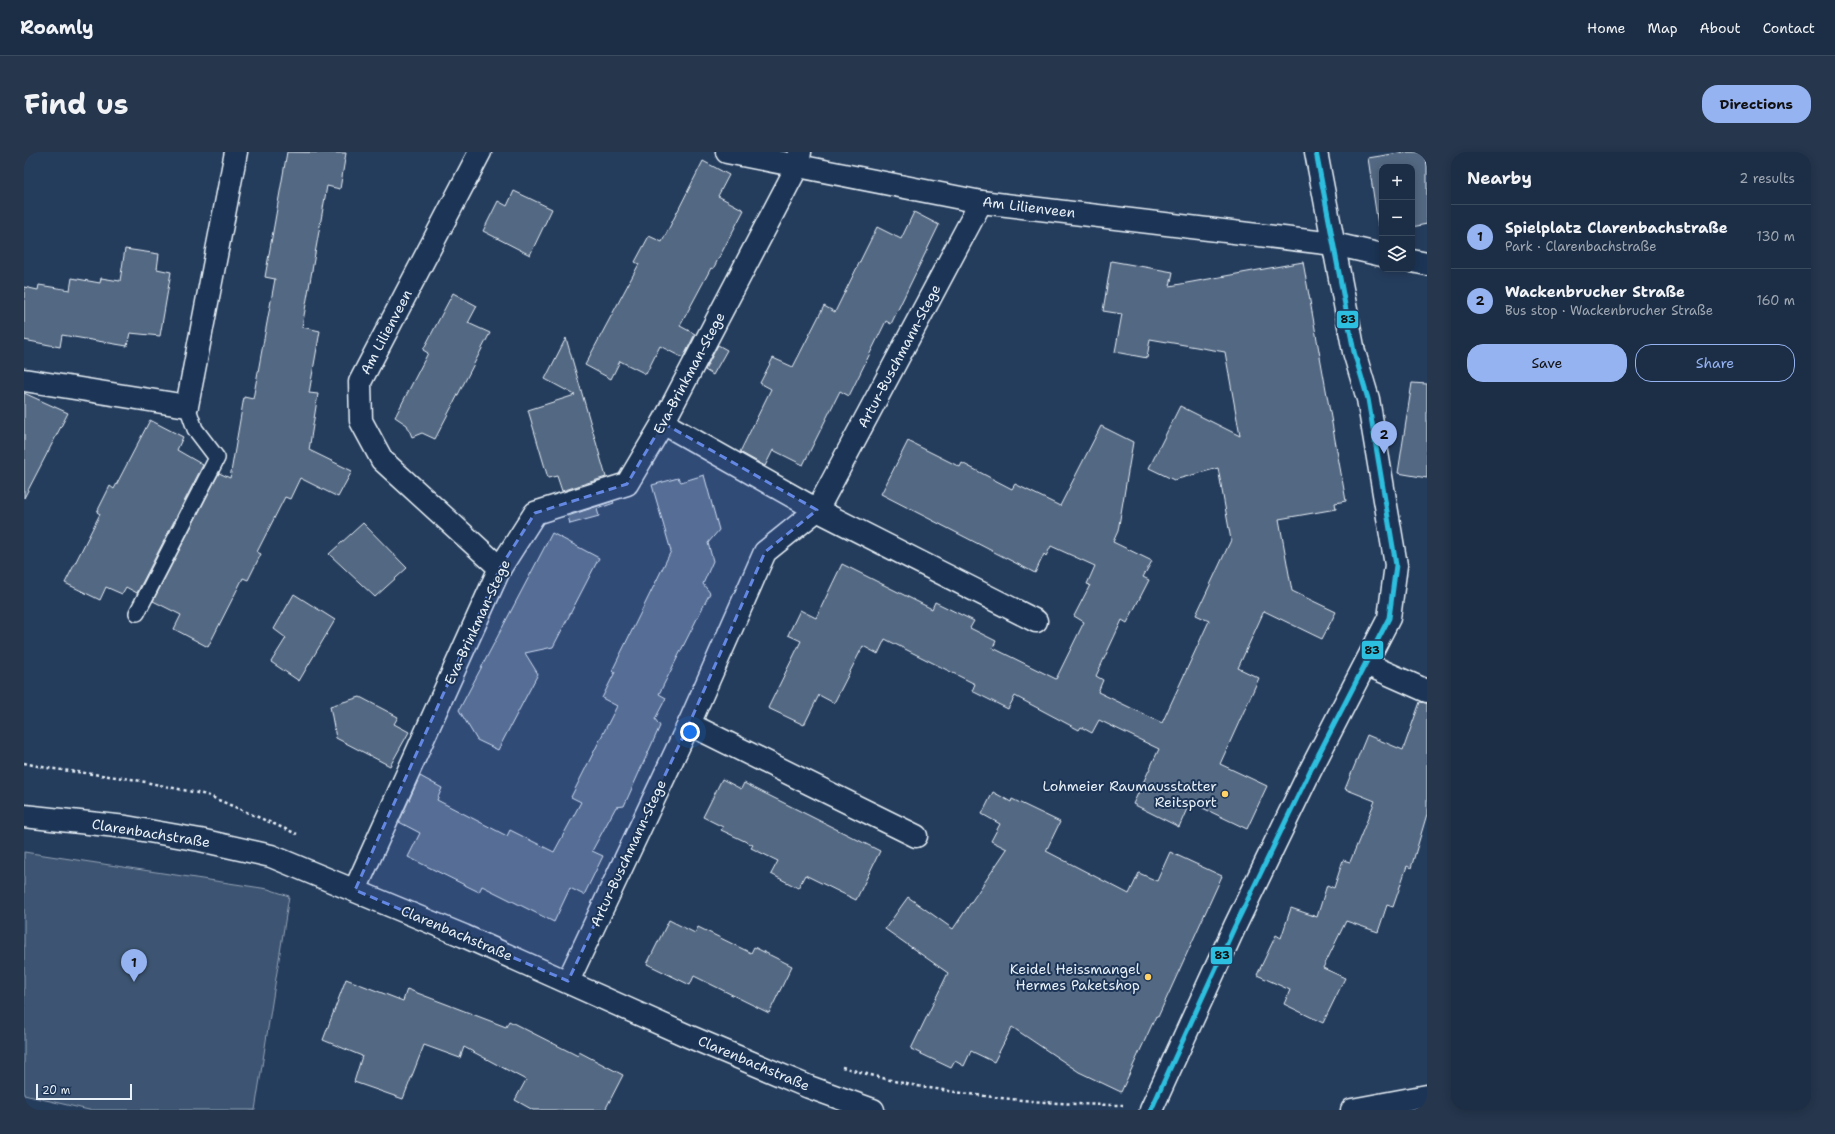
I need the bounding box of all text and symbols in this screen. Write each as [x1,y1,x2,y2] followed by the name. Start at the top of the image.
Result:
[20,15,94,40] text: Roamly
[1587,19,1626,37] text: Home
[1648,19,1678,37] text: Map
[1700,19,1741,37] text: About
[1763,19,1815,37] text: Contact
[24,85,129,123] text: Find us
[1702,85,1811,123] button: Directions
[1379,164,1415,272] map controls
[1379,164,1415,200] button: +
[1467,167,1532,189] text: Nearby
[1739,170,1795,187] text: 2 results
[981,192,1077,222] street label: Am Lilienveen
[1379,200,1415,236] button: −
[1505,218,1728,238] text: Spielplatz Clarenbachstraße
[1477,228,1483,245] text: 1
[1757,228,1795,245] text: 130 m
[1379,236,1415,272] button: layers
[1505,238,1657,255] text: Park · Clarenbachstraße
[853,281,945,431] street label: Artur-Buschmann-Stege
[1505,282,1685,302] text: Wackenbrucher Straße
[356,286,416,378] street label: Am Lilienveen
[1475,292,1485,309] text: 2
[1757,292,1795,309] text: 160 m
[1505,302,1713,319] text: Bus stop · Wackenbrucher Straße
[649,309,729,437] street label: Eva-Brinkman-Stege
[1336,310,1359,329] line badge: 83
[1340,312,1356,327] text: 83
[1467,344,1627,382] button: Save
[1635,344,1795,382] button: Share
[1371,421,1397,454] pin: 2
[440,557,514,687] street label: Eva-Brinkman-Stege
[1361,640,1384,660] line badge: 83
[1364,643,1380,658] text: 83
[680,722,700,742] your location
[586,777,670,929] street label: Artur-Buschmann-Stege
[1042,777,1217,811] place label: Lohmeier Raumausstatter Reitsport
[1220,789,1230,799] marker: Lohmeier Raumausstatter Reitsport
[90,815,212,851] street label: Clarenbachstraße
[398,901,516,965] street label: Clarenbachstraße
[1210,946,1233,965] line badge: 83
[1214,948,1230,963] text: 83
[121,949,147,982] pin: 1
[1010,960,1141,994] place label: Keidel Heissmangel Hermes Paketshop
[1143,972,1153,982] marker: Keidel Heissmangel Hermes Paketshop
[695,1031,813,1095] street label: Clarenbachstraße
[36,1082,132,1101] scale bar
[42,1083,70,1098] text: 20 m

